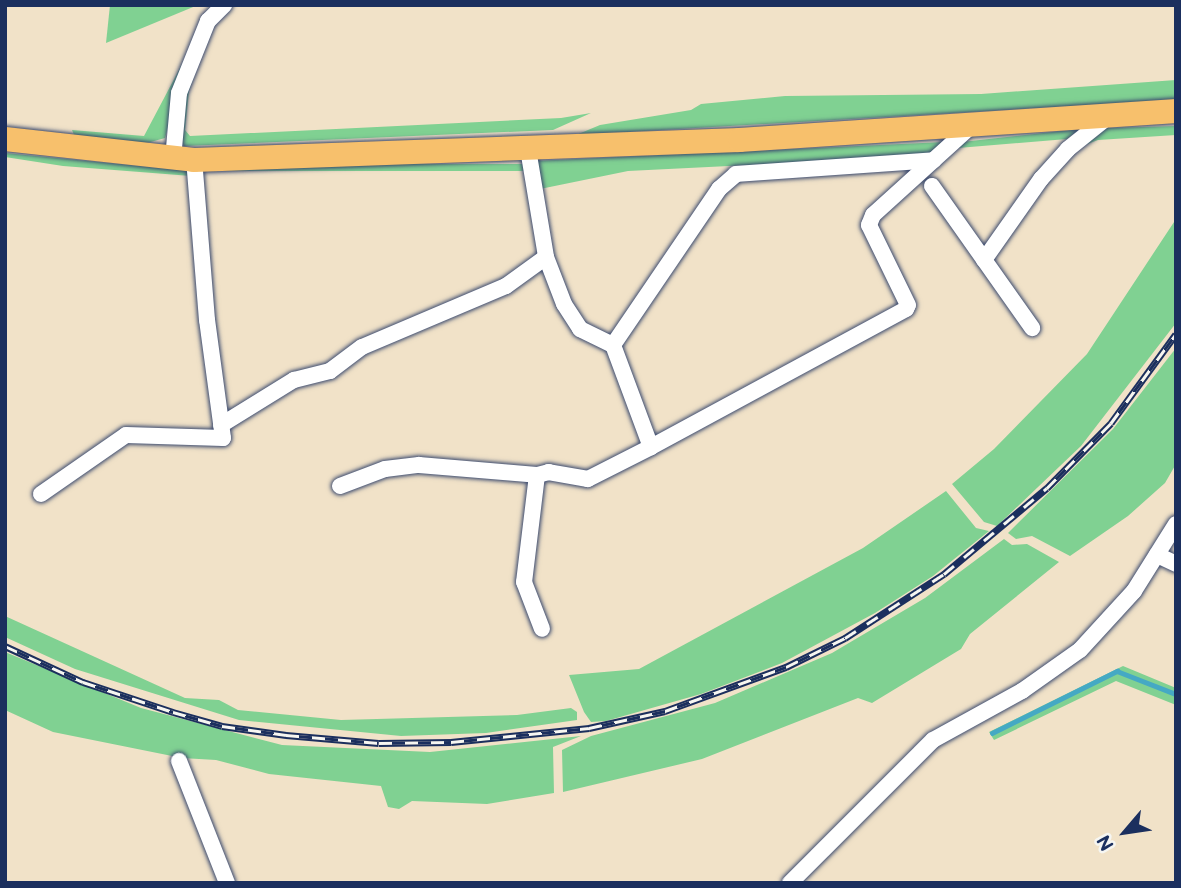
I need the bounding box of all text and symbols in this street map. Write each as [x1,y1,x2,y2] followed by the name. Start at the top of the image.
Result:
[1090,797,1160,867] north arrow
[1093,831,1120,854] text: N

